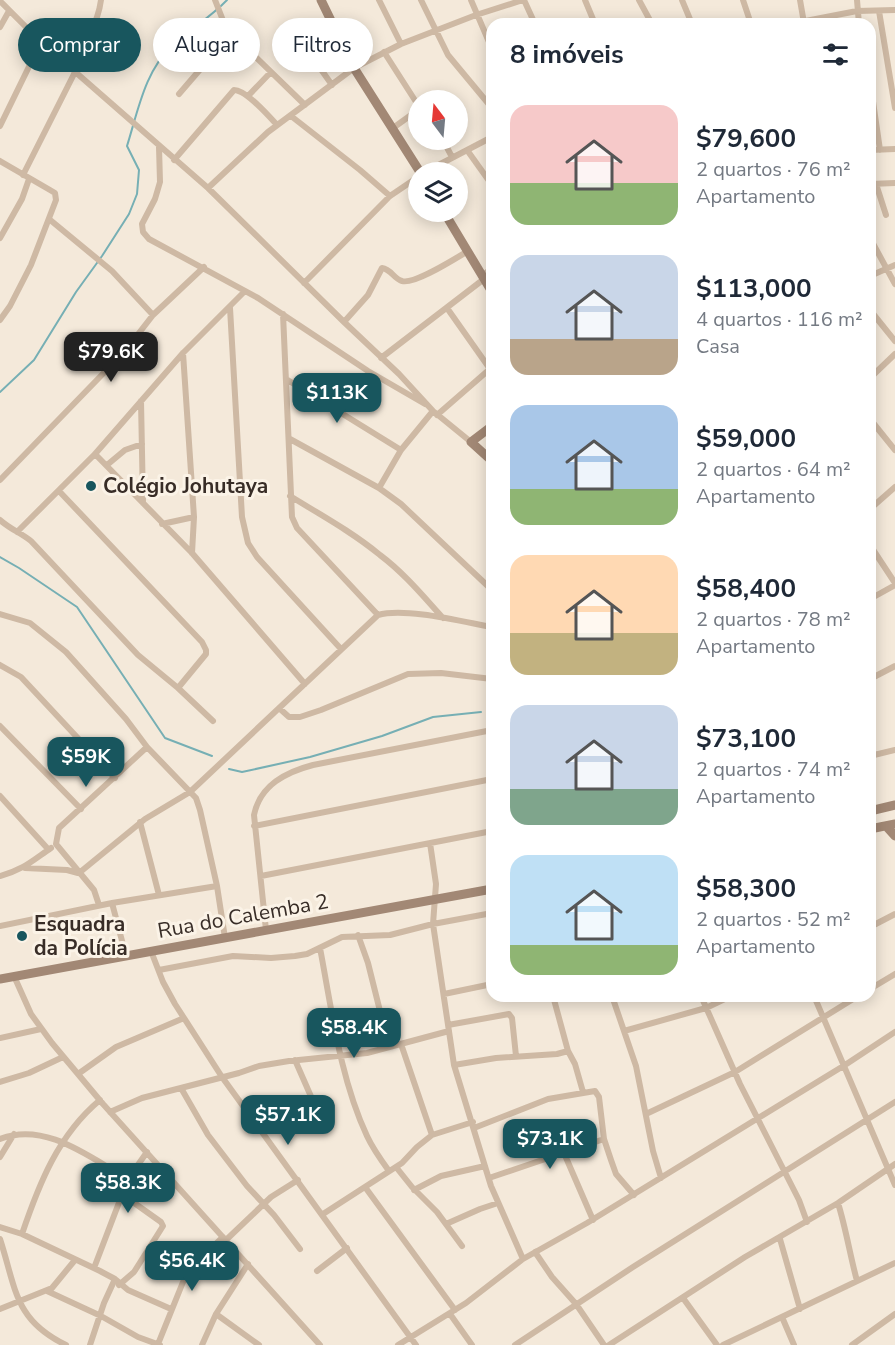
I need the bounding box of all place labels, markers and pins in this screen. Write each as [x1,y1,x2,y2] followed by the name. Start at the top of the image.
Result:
[62,332,160,383] pin: $79.6K
[295,373,379,424] pin: $113K
[103,472,268,500] place label: Colégio Johutaya
[84,479,98,493] marker: Colégio Johutaya
[50,737,122,788] pin: $59K
[34,910,128,962] place label: Esquadra da Polícia
[15,929,29,943] marker: Esquadra da Polícia
[305,1008,403,1059] pin: $58.4K
[239,1095,337,1146] pin: $57.1K
[501,1119,599,1170] pin: $73.1K
[79,1163,177,1214] pin: $58.3K
[143,1241,241,1292] pin: $56.4K

